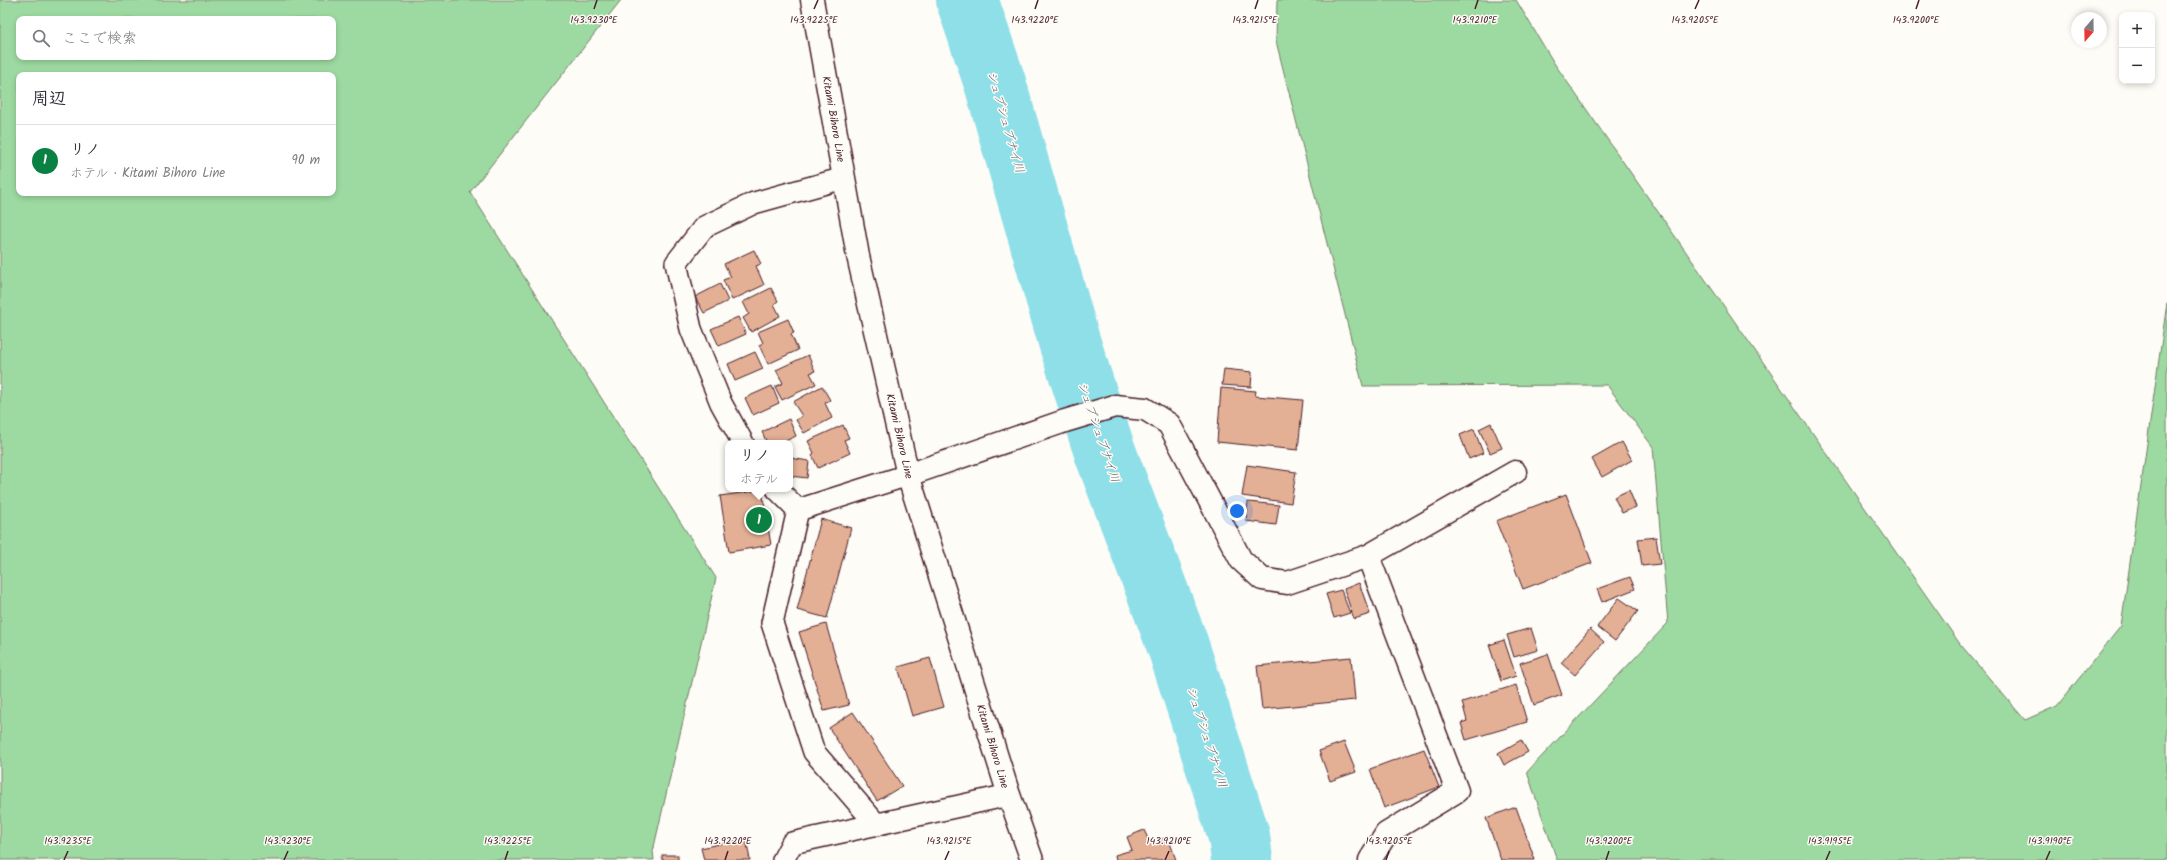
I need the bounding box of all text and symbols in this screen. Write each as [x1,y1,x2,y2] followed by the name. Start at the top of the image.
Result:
[570,12,619,28] text: 143.9230°E
[790,12,839,28] text: 143.9225°E
[1011,12,1060,28] text: 143.9220°E
[1232,12,1279,28] text: 143.9215°E
[1453,12,1499,28] text: 143.9210°E
[1671,12,1720,28] text: 143.9205°E
[1893,12,1940,28] text: 143.9200°E
[2071,12,2107,48] north arrow
[2119,12,2155,84] map controls
[2119,12,2155,48] button: +
[16,16,336,60] search box
[30,27,52,49] icon: search
[62,27,137,51] text: ここで検索
[2119,48,2155,84] button: −
[982,69,1029,176] water label: シュブシュブナイ川
[817,75,849,164] street label: Kitami Bihoro Line
[32,86,66,113] text: 周辺
[70,138,100,162] text: リノ
[43,150,47,171] text: 1
[292,150,320,171] text: 90 m
[70,163,225,184] text: ホテル · Kitami Bihoro Line
[1072,379,1125,485] water label: シュブシュブナイ川
[880,392,918,481] street label: Kitami Bihoro Line
[725,440,793,492] popup
[740,444,770,468] text: リノ
[740,469,778,490] text: ホテル
[1227,501,1247,521] your location
[746,505,772,535] pin: 1
[1181,684,1232,790] water label: シュブシュブナイ川
[971,702,1013,791] street label: Kitami Bihoro Line
[44,833,93,849] text: 143.9235°E
[264,833,313,849] text: 143.9230°E
[484,833,533,849] text: 143.9225°E
[704,833,753,849] text: 143.9220°E
[926,833,973,849] text: 143.9215°E
[1147,833,1193,849] text: 143.9210°E
[1365,833,1414,849] text: 143.9205°E
[1586,833,1633,849] text: 143.9200°E
[1808,833,1853,849] text: 143.9195°E
[2028,833,2073,849] text: 143.9190°E

